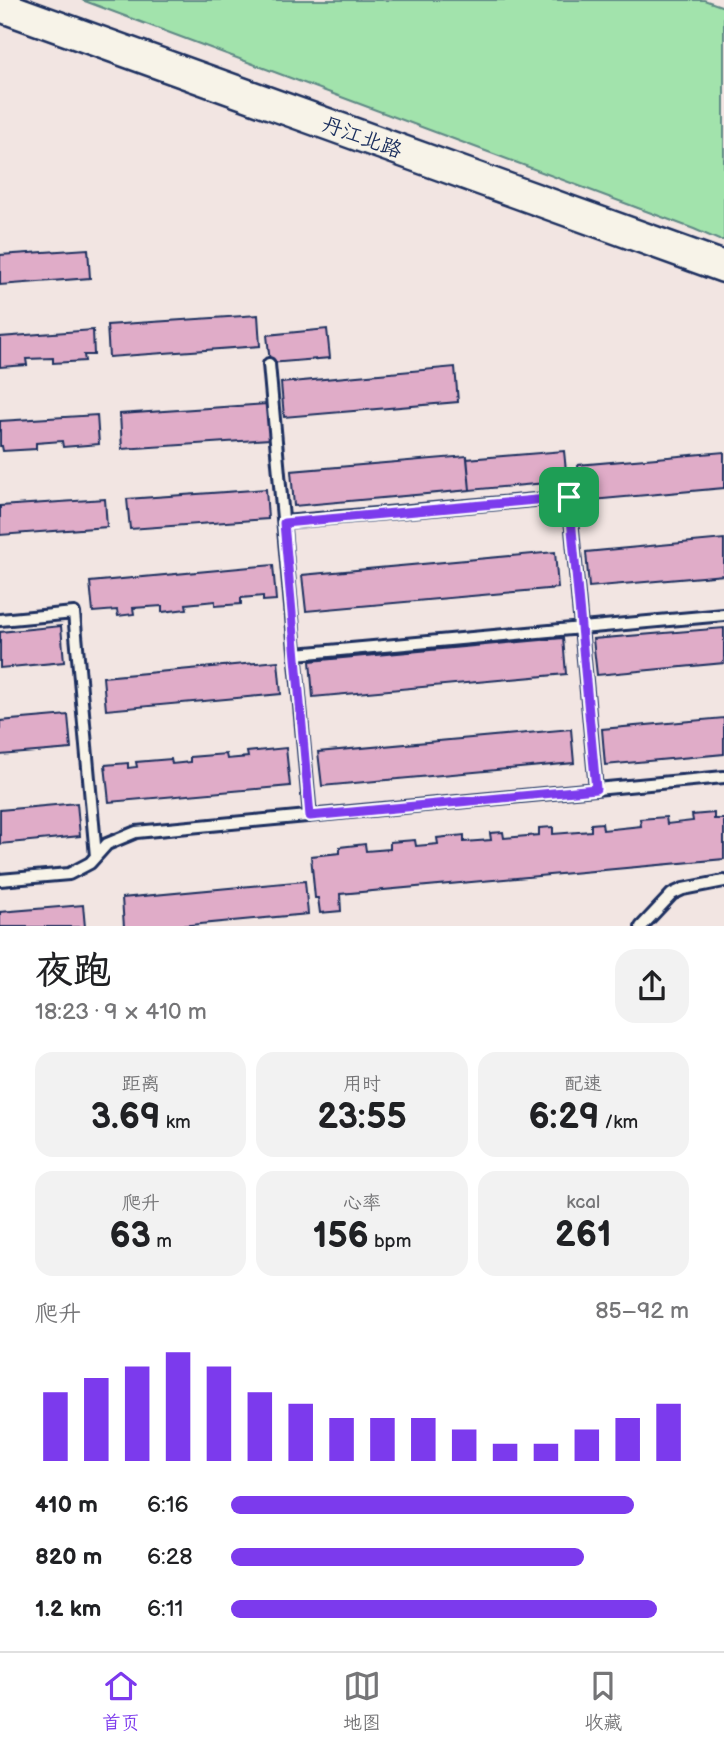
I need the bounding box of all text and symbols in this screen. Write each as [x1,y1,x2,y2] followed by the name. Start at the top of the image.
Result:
[318,111,406,164] street label: 丹江北路
[539,467,599,527] pin
[550,478,588,516] icon: arrive
[35,949,111,994] text: 夜跑
[615,949,689,1023] button: share
[35,998,207,1026] text: 18:23 · 9 × 410 m
[122,1073,160,1096] text: 距离
[343,1073,381,1096] text: 用时
[564,1073,602,1096] text: 配速
[91,1096,161,1139] text: 3.69
[317,1096,407,1139] text: 23:55
[528,1096,599,1139] text: 6:29
[161,1111,191,1134] text: km
[599,1111,638,1134] text: /km
[566,1191,600,1214] text: kcal
[122,1192,160,1215] text: 爬升
[343,1192,381,1215] text: 心率
[555,1214,612,1257] text: 261
[109,1215,151,1258] text: 63
[313,1215,369,1258] text: 156
[151,1230,172,1253] text: m
[369,1230,411,1253] text: bpm
[595,1297,689,1325] text: 85–92 m
[35,1300,81,1328] text: 爬升
[35,1491,98,1519] text: 410 m
[147,1491,189,1519] text: 6:16
[35,1543,102,1571] text: 820 m
[147,1543,193,1571] text: 6:28
[35,1595,101,1623] text: 1.2 km
[147,1595,184,1623] text: 6:11
[102,1667,140,1735] tab: 首页
[343,1667,381,1735] tab: 地图
[584,1667,622,1735] tab: 收藏

